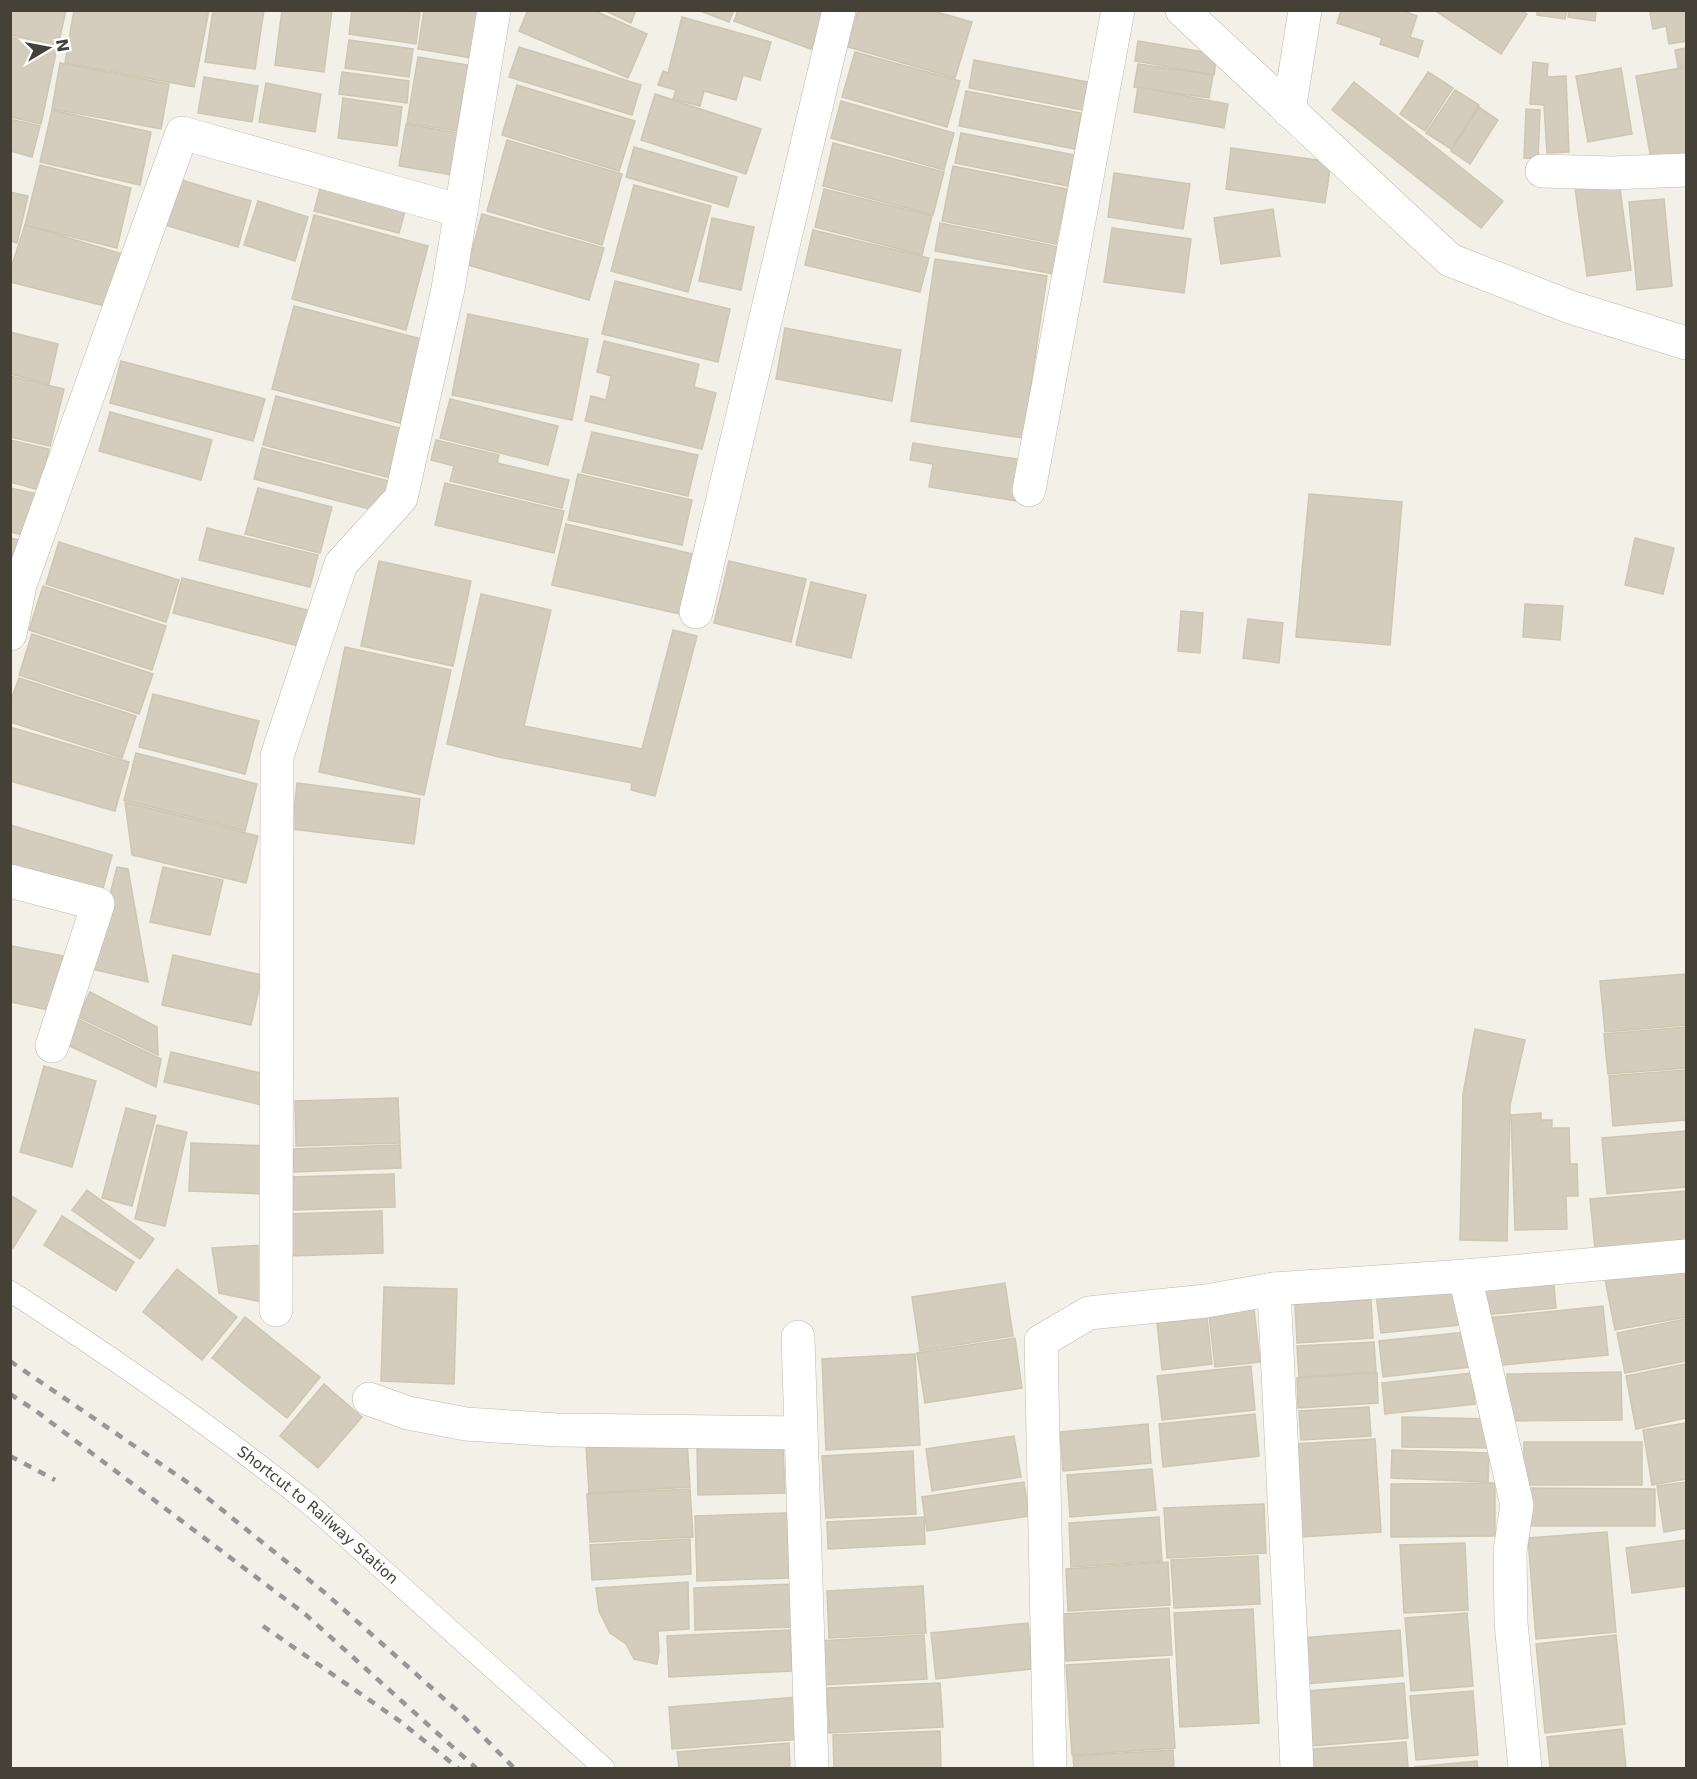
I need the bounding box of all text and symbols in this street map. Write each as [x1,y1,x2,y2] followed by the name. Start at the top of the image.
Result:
[18,18,78,78] north arrow
[52,37,73,54] text: N
[234,1442,402,1588] street label: Shortcut to Railway Station

